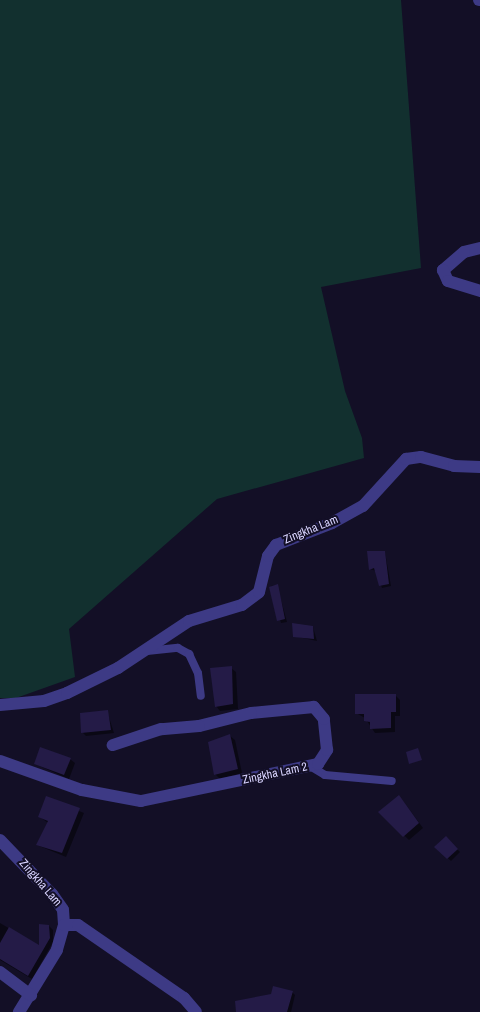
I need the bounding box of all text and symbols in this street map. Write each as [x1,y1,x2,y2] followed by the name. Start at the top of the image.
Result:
[282,513,340,547] street label: Zingkha Lam
[241,760,309,788] street label: Zingkha Lam 2
[16,857,64,909] street label: Zingkha Lam

